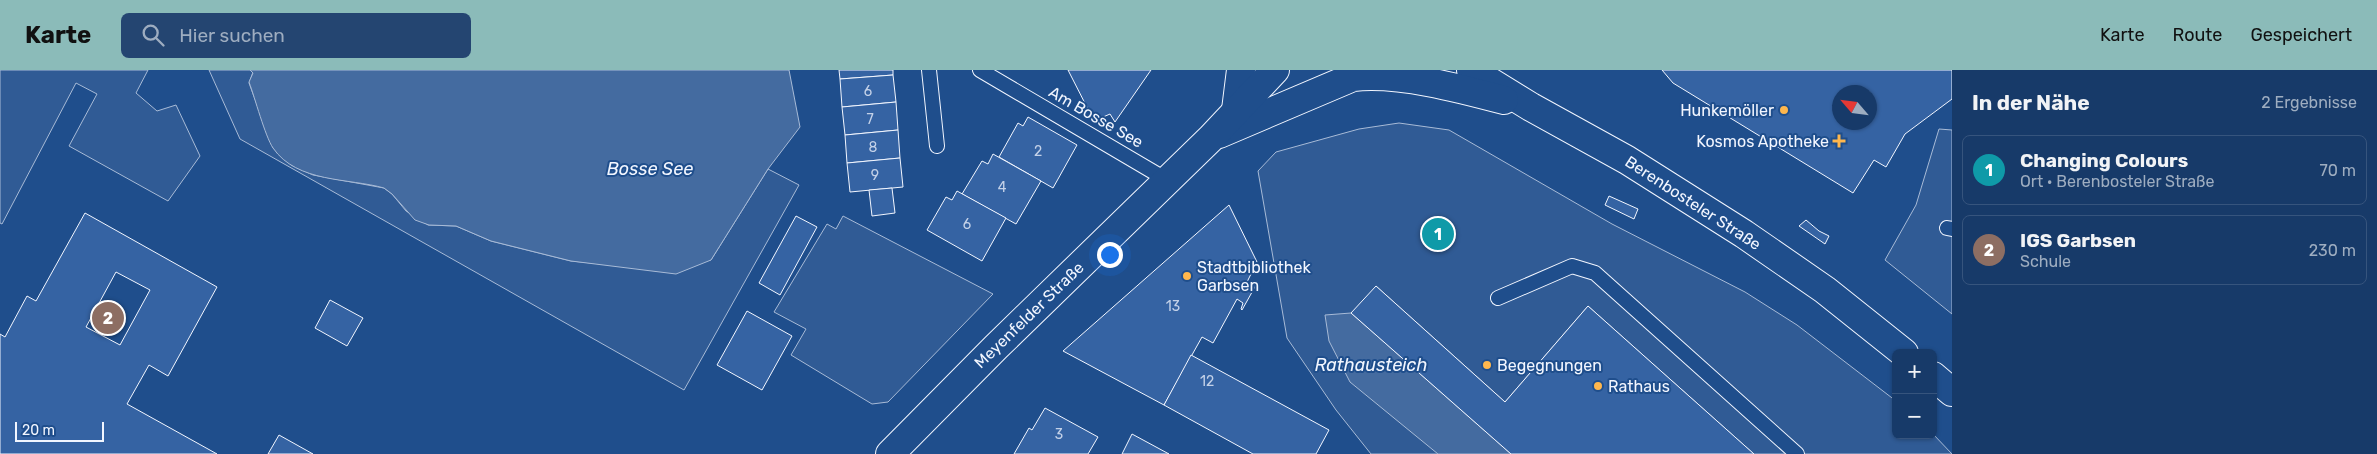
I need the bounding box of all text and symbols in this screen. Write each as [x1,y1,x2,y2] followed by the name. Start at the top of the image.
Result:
[121,13,471,58] search box
[25,21,91,49] text: Karte
[139,21,167,49] icon: search
[179,24,285,47] text: Hier suchen
[2100,24,2144,46] text: Karte
[2172,24,2222,46] text: Route
[2250,24,2352,46] text: Gespeichert
[1045,82,1147,152] street label: Am Bosse See
[864,83,872,100] house number: 6
[1832,85,1877,130] north arrow
[1972,90,2090,115] text: In der Nähe
[2261,93,2357,112] text: 2 Ergebnisse
[1680,101,1774,120] place label: Hunkemöller
[1778,104,1790,116] marker: Hunkemöller
[866,111,874,128] house number: 7
[1696,132,1829,151] place label: Kosmos Apotheke
[1833,135,1845,147] marker: Kosmos Apotheke
[869,139,878,156] house number: 8
[1034,143,1042,160] house number: 2
[2020,149,2188,172] text: Changing Colours
[1622,152,1765,254] street label: Berenbosteler Straße
[607,158,693,180] water label: Bosse See
[1985,161,1993,180] text: 1
[2319,161,2356,180] text: 70 m
[871,167,879,184] house number: 9
[2020,172,2214,191] text: Ort · Berenbosteler Straße
[998,179,1007,196] house number: 4
[1422,215,1454,253] pin: 1
[963,216,971,233] house number: 6
[2020,229,2136,252] text: IGS Garbsen
[1984,241,1994,260] text: 2
[2309,241,2356,260] text: 230 m
[1097,242,1123,268] your location
[2020,252,2071,271] text: Schule
[970,258,1088,372] street label: Meyenfelder Straße
[1197,258,1312,295] place label: Stadtbibliothek Garbsen
[1181,270,1193,282] marker: Stadtbibliothek Garbsen
[1166,298,1180,315] house number: 13
[92,299,124,337] pin: 2
[1892,349,1937,439] map controls
[1892,349,1937,394] button: +
[1315,354,1428,376] water label: Rathausteich
[1497,356,1602,375] place label: Begegnungen
[1481,359,1493,371] marker: Begegnungen
[1200,373,1214,390] house number: 12
[1608,377,1670,396] place label: Rathaus
[1592,380,1604,392] marker: Rathaus
[1892,394,1937,439] button: −
[15,419,104,442] scale bar
[22,422,55,439] text: 20 m
[1055,426,1063,443] house number: 3

